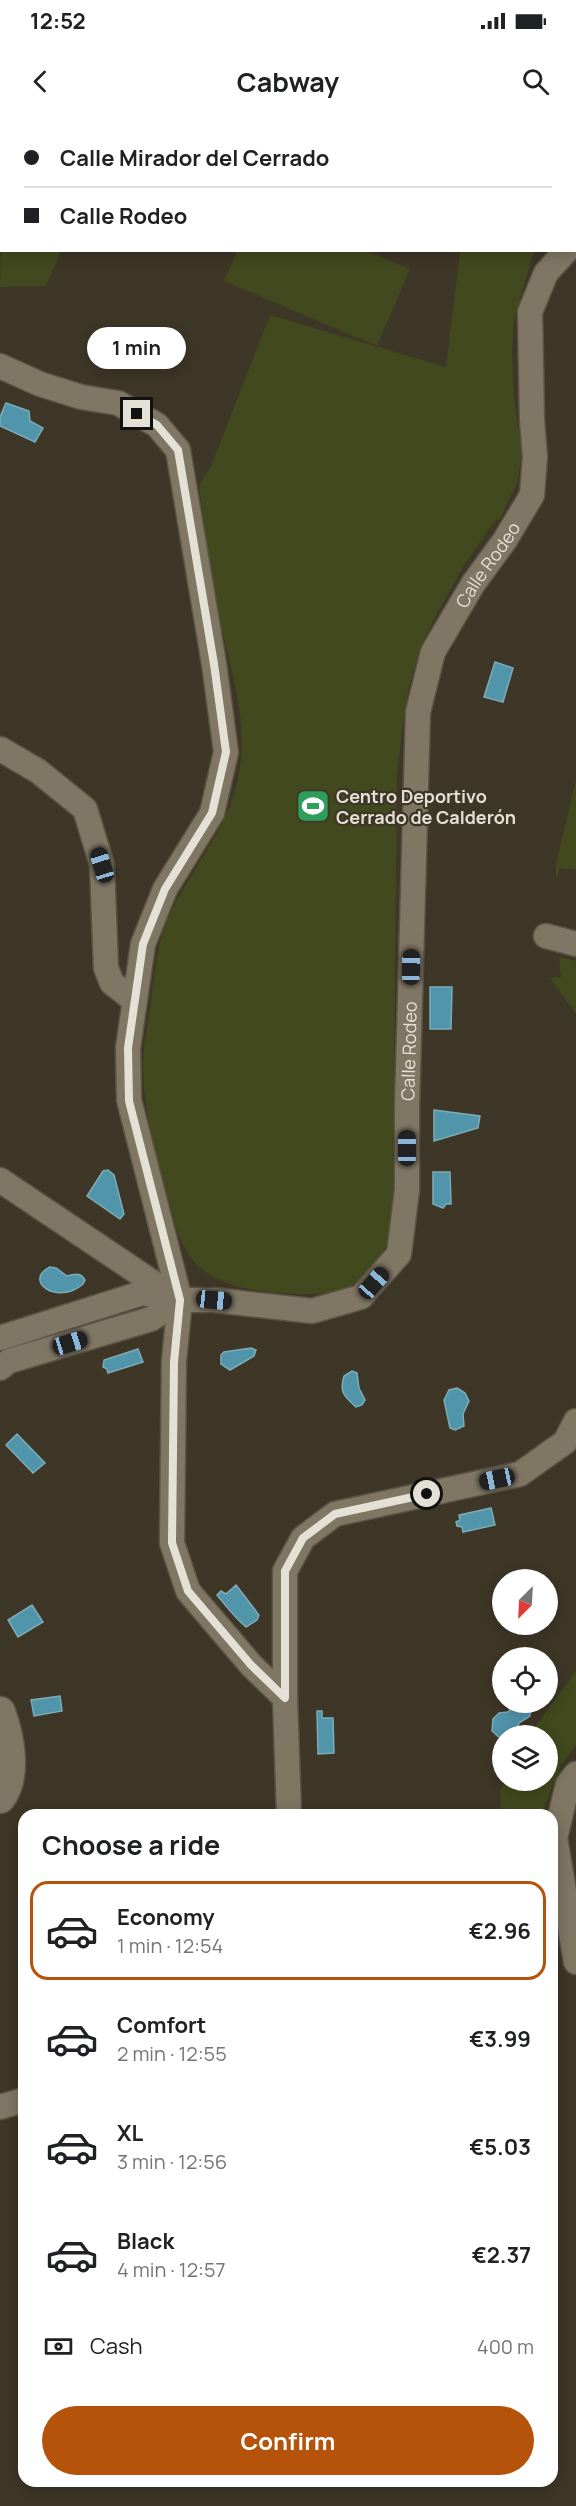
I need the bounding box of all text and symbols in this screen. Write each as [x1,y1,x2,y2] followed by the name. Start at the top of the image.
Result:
[30,6,86,36] text: 12:52
[237,63,339,100] text: Cabway
[24,65,57,98] icon: back
[519,65,552,98] icon: search
[60,143,329,173] text: Calle Mirador del Cerrado
[60,201,187,231] text: Calle Rodeo
[88,327,186,369] callout: 1 min
[112,334,161,361] text: 1 min
[123,400,150,427] route end
[450,517,525,612] street label: Calle Rodeo
[336,784,516,829] place label: Centro Deportivo Cerrado de Calderón
[295,788,331,824] sports icon: Centro Deportivo Cerrado de Calderón
[88,845,116,885] car
[402,949,420,985] car
[395,1001,422,1101] street label: Calle Rodeo
[398,1130,416,1166] car
[355,1264,393,1302] car
[195,1289,233,1311] car
[50,1329,90,1357] car
[478,1466,516,1492] car
[413,1480,440,1507] route start
[492,1569,558,1635] north arrow
[492,1569,558,1791] map controls
[492,1647,558,1713] button: locate
[492,1725,558,1791] button: layers
[42,1826,220,1863] text: Choose a ride
[117,1902,215,1932] text: Economy
[45,1904,99,1958] icon: car
[469,1916,531,1946] text: €2.96
[117,1932,223,1959] text: 1 min · 12:54
[117,2010,206,2040] text: Comfort
[45,2012,99,2066] icon: car
[469,2024,531,2054] text: €3.99
[117,2040,227,2067] text: 2 min · 12:55
[117,2118,143,2148] text: XL
[45,2120,99,2174] icon: car
[469,2132,531,2162] text: €5.03
[117,2148,227,2175] text: 3 min · 12:56
[117,2226,174,2256] text: Black
[45,2228,99,2282] icon: car
[472,2240,531,2270] text: €2.37
[117,2256,226,2283] text: 4 min · 12:57
[42,2330,75,2363] icon: cash
[90,2331,143,2361] text: Cash
[477,2333,534,2360] text: 400 m
[42,2406,534,2475] button: Confirm

